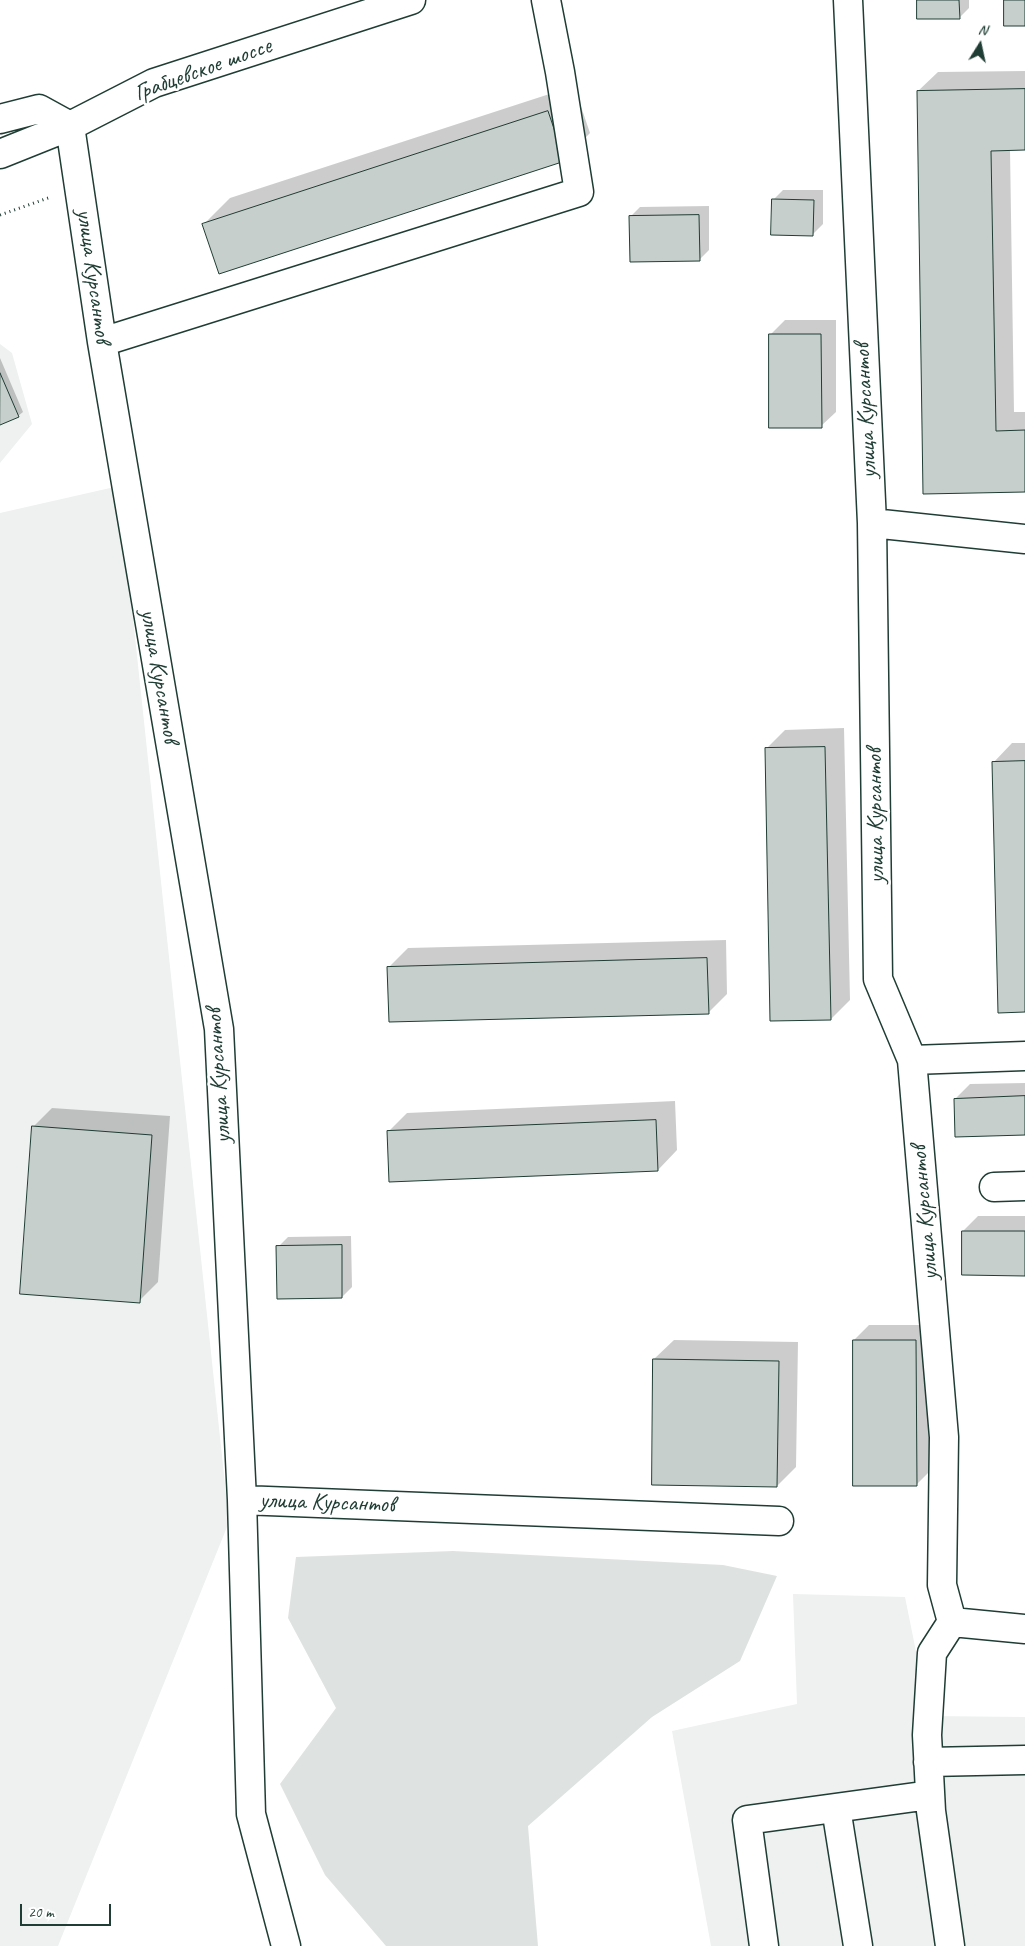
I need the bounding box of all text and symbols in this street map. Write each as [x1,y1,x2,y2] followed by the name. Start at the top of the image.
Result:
[955,20,1005,70] north arrow
[977,21,988,39] text: N
[130,32,276,108] street label: Грабцевское шоссе
[69,207,117,345] street label: улица Курсантов
[848,343,884,479] street label: улица Курсантов
[133,607,185,745] street label: улица Курсантов
[860,748,892,884] street label: улица Курсантов
[200,1008,238,1144] street label: улица Курсантов
[905,1144,945,1282] street label: улица Курсантов
[259,1486,395,1520] street label: улица Курсантов
[22,1894,114,1926] scale bar
[28,1903,54,1922] text: 20 m

